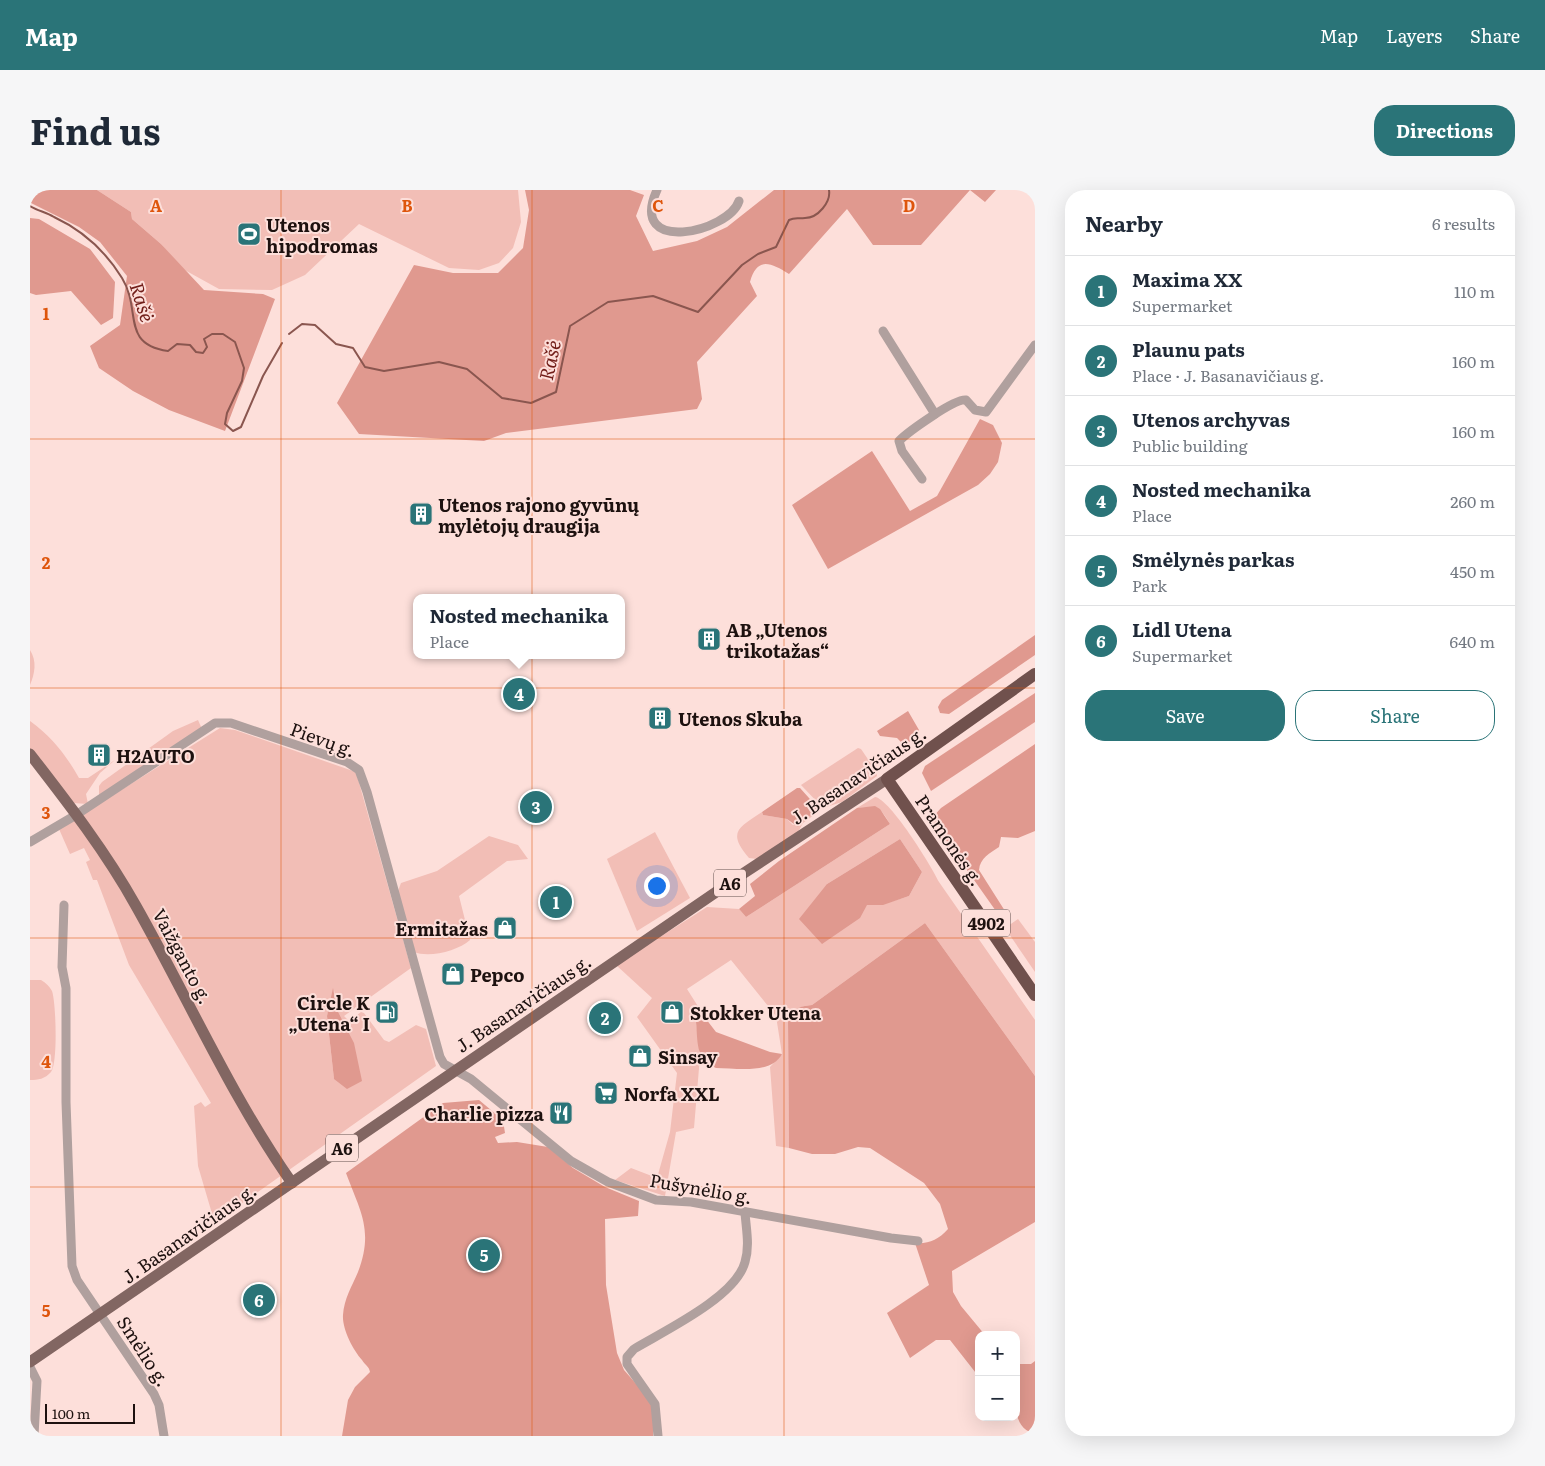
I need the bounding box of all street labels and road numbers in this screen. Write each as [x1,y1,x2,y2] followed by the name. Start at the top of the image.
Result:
[287,715,359,763] street label: Pievų g.
[785,719,931,831] street label: J. Basanavičiaus g.
[909,789,991,891] street label: Pramonės g.
[714,870,746,896] road number: A6
[147,903,219,1009] street label: Vaižganto g.
[962,910,1010,936] road number: 4902
[450,947,596,1059] street label: J. Basanavičiaus g.
[326,1134,358,1161] road number: A6
[648,1166,754,1210] street label: Pušynėlio g.
[116,1176,262,1290] street label: J. Basanavičiaus g.
[111,1310,177,1392] street label: Smėlio g.

